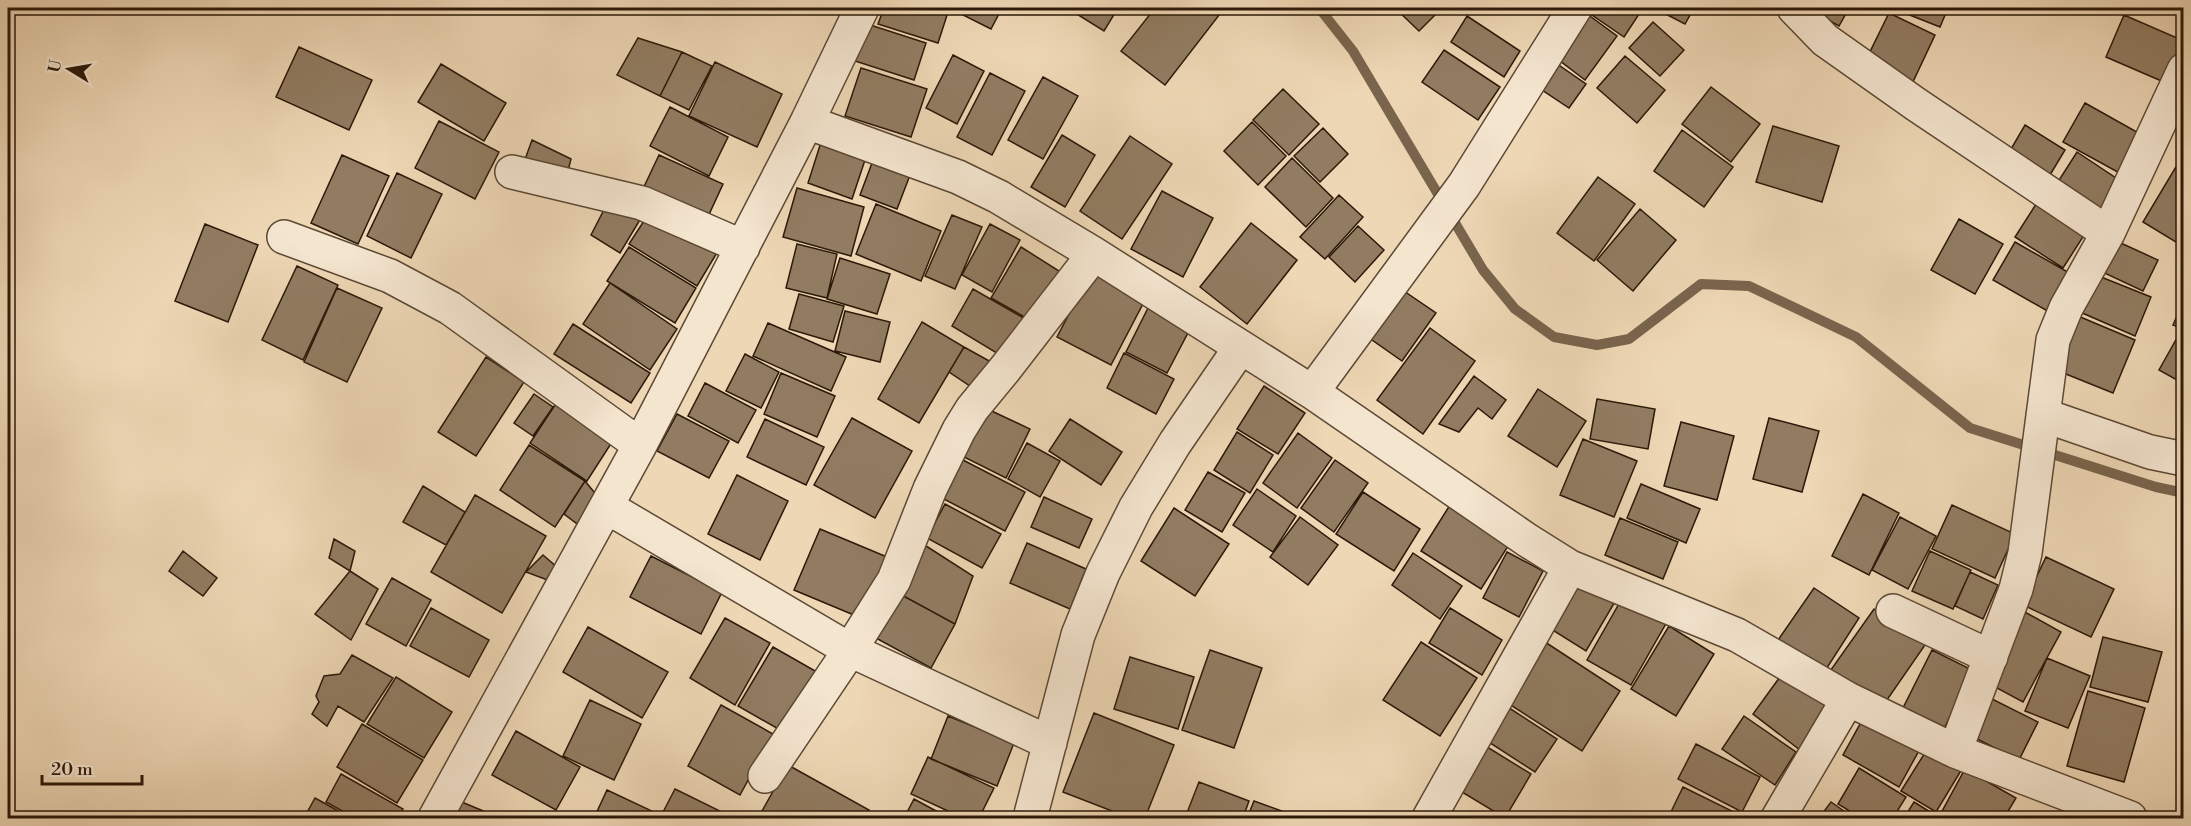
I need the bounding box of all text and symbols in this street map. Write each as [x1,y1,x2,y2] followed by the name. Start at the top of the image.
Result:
[39,39,99,99] north arrow
[44,58,66,74] text: U
[42,748,142,786] scale bar
[51,758,93,781] text: 20 m

